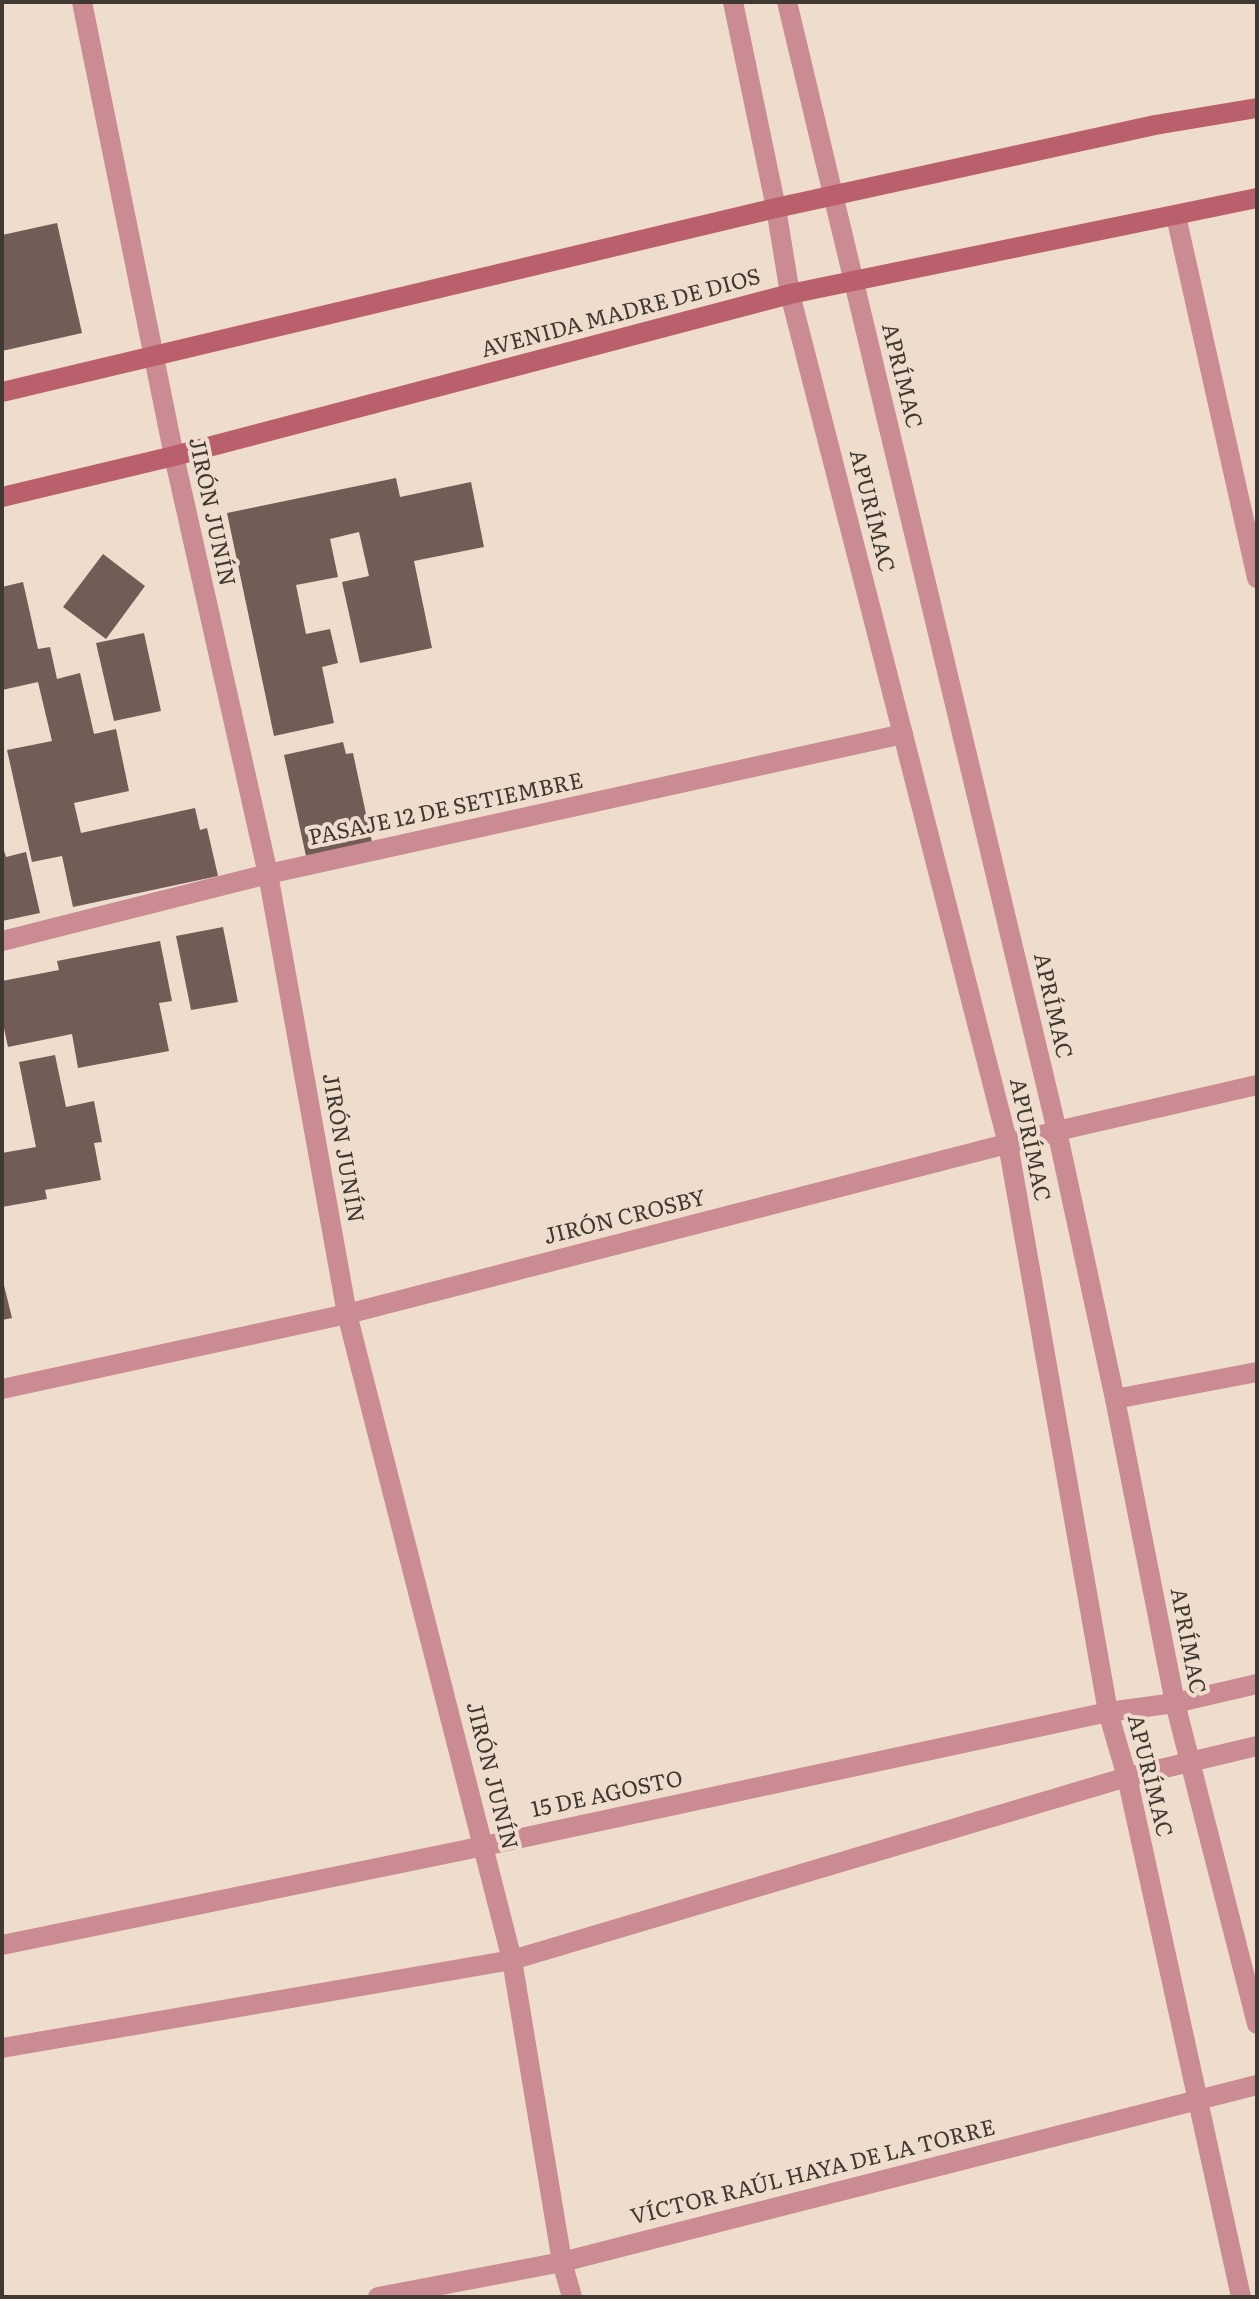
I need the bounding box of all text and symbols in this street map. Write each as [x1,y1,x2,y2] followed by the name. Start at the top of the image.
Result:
[478,264,764,364] street label: AVENIDA MADRE DE DIOS
[875,321,927,431] street label: APRÍMAC
[182,435,240,589] street label: JIRÓN JUNÍN
[843,447,899,575] street label: APURÍMAC
[306,768,586,852] street label: PASAJE 12 DE SETIEMBRE
[1027,951,1077,1061] street label: APRÍMAC
[316,1071,368,1225] street label: JIRÓN JUNÍN
[1003,1076,1055,1204] street label: APURÍMAC
[541,1185,709,1251] street label: JIRÓN CROSBY
[1164,1586,1210,1696] street label: APRÍMAC
[460,1699,522,1853] street label: JIRÓN JUNÍN
[1121,1712,1177,1840] street label: APURÍMAC
[529,1766,685,1824] street label: 15 DE AGOSTO
[628,2115,998,2231] street label: VÍCTOR RAÚL HAYA DE LA TORRE

